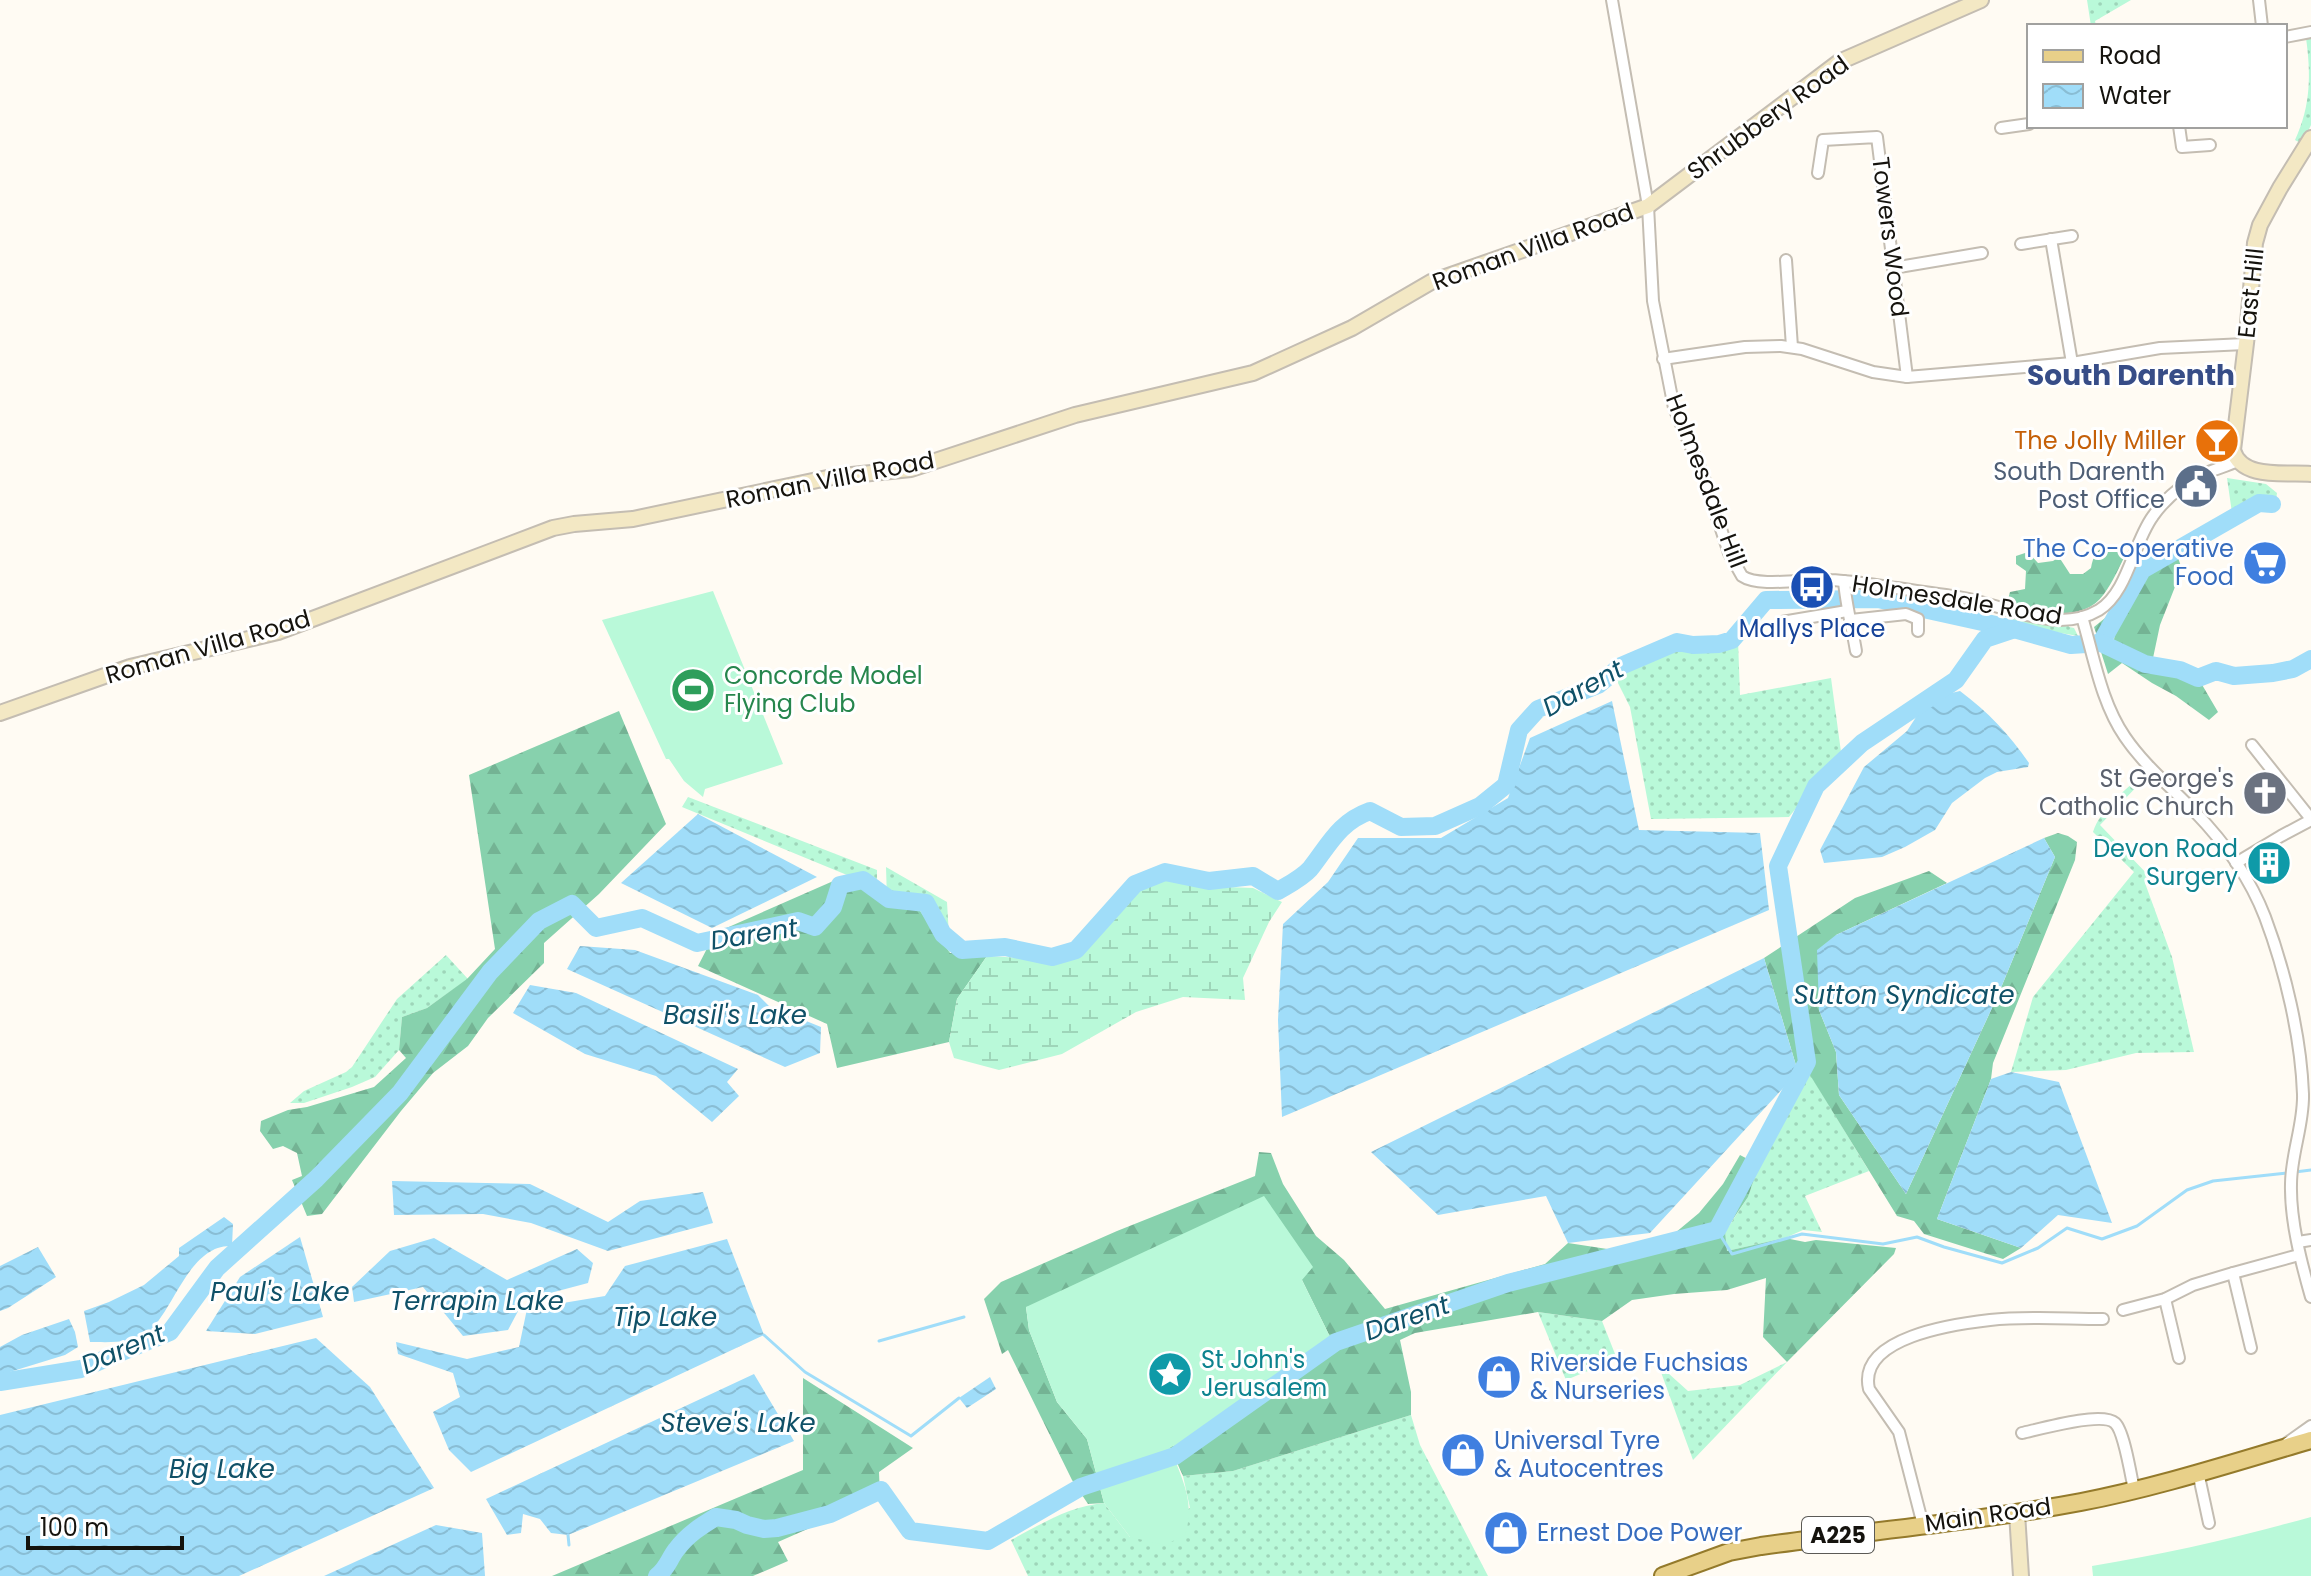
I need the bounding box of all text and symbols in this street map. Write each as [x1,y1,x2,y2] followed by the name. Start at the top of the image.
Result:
[2027,24,2287,128] legend
[2099,39,2161,72] text: Road
[1680,48,1855,187] street label: Shrubbery Road
[2099,79,2171,112] text: Water
[1864,155,1917,319] street label: Towers Wood
[1428,195,1638,298] street label: Roman Villa Road
[2229,246,2272,340] street label: East Hill
[2027,356,2235,395] district label: South Darenth
[1658,389,1755,573] street label: Holmesdale Hill
[2193,417,2241,465] bar icon: The Jolly Miller
[2014,424,2186,457] place label: The Jolly Miller
[723,443,937,516] street label: Roman Villa Road
[1993,455,2165,516] place label: South Darenth Post Office
[2172,462,2220,510] public building icon: South Darenth Post Office
[2023,532,2234,593] place label: The Co-operative Food
[2241,539,2289,587] supermarket icon: The Co-operative Food
[1788,563,1836,611] bus stop icon: Mallys Place
[1850,567,2064,632] street label: Holmesdale Road
[102,601,314,692] street label: Roman Villa Road
[1739,612,1885,645] place label: Mallys Place
[1536,651,1631,725] water label: Darent
[724,659,923,720] place label: Concorde Model Flying Club
[669,666,717,714] sports icon: Concorde Model Flying Club
[2039,762,2234,823] place label: St George's Catholic Church
[2241,769,2289,817] church icon: St George's Catholic Church
[2093,832,2238,893] place label: Devon Road Surgery
[2245,839,2293,887] building icon: Devon Road Surgery
[708,909,801,959] water label: Darent
[1793,977,2015,1013] water label: Sutton Syndicate
[663,997,807,1033] water label: Basil's Lake
[210,1274,350,1310] water label: Paul's Lake
[390,1283,564,1319] water label: Terrapin Lake
[1360,1287,1455,1349] water label: Darent
[613,1299,717,1335] water label: Tip Lake
[76,1315,171,1383] water label: Darent
[1201,1343,1327,1404] place label: St John's Jerusalem
[1530,1346,1748,1407] place label: Riverside Fuchsias & Nurseries
[1146,1350,1194,1398] place icon: St John's Jerusalem
[1475,1353,1523,1401] shop icon: Riverside Fuchsias & Nurseries
[660,1405,816,1441] water label: Steve's Lake
[1494,1424,1664,1485] place label: Universal Tyre & Autocentres
[1439,1431,1487,1479] shop icon: Universal Tyre & Autocentres
[169,1451,275,1487] water label: Big Lake
[1923,1489,2053,1540] street label: Main Road
[28,1500,182,1550] scale bar
[1482,1509,1530,1557] shop icon: Ernest Doe Power
[40,1511,109,1544] text: 100 m
[1537,1516,1743,1549] place label: Ernest Doe Power
[1802,1517,1874,1553] road number: A225

